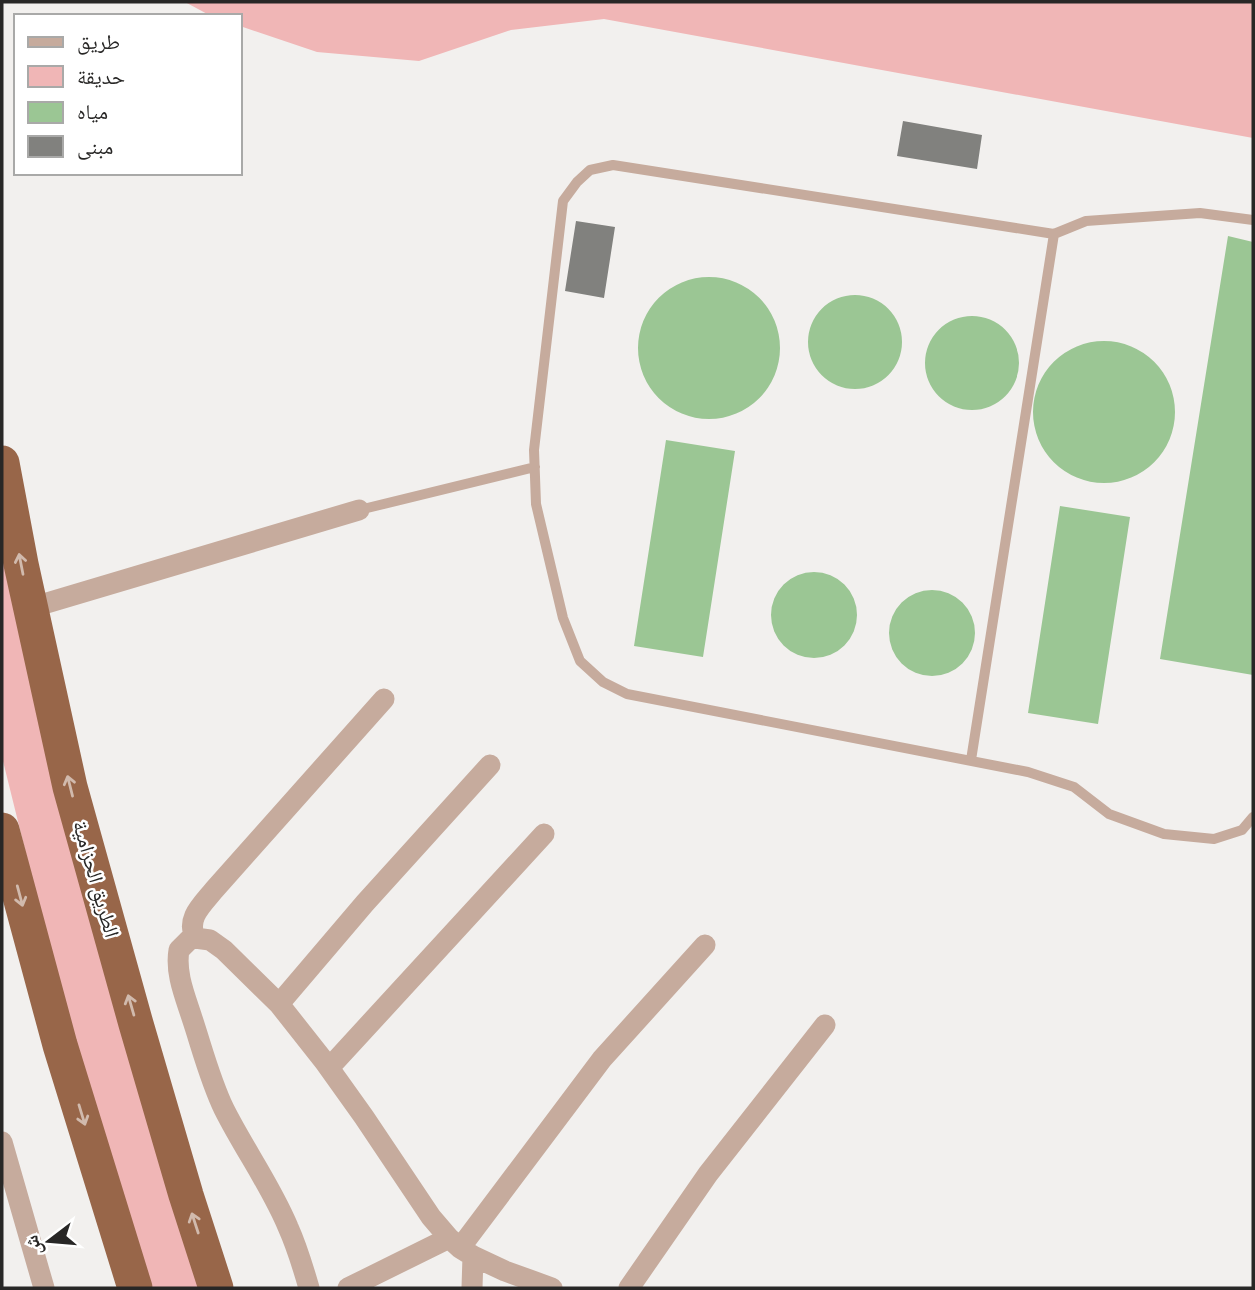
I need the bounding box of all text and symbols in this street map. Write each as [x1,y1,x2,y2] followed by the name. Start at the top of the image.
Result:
[14,14,242,175] legend
[77,27,120,55] text: طريق
[77,62,125,90] text: حديقة
[77,97,108,125] text: مياه
[77,132,113,160] text: مبنى
[13,553,27,576] one-way arrow
[63,775,76,798] one-way arrow
[67,817,127,940] street label: الطريق الحزامية
[14,885,27,907] one-way arrow
[123,994,136,1016] one-way arrow
[76,1104,89,1126] one-way arrow
[14,1206,84,1276] north arrow
[188,1213,200,1235] one-way arrow
[18,1233,47,1259] text: ش

